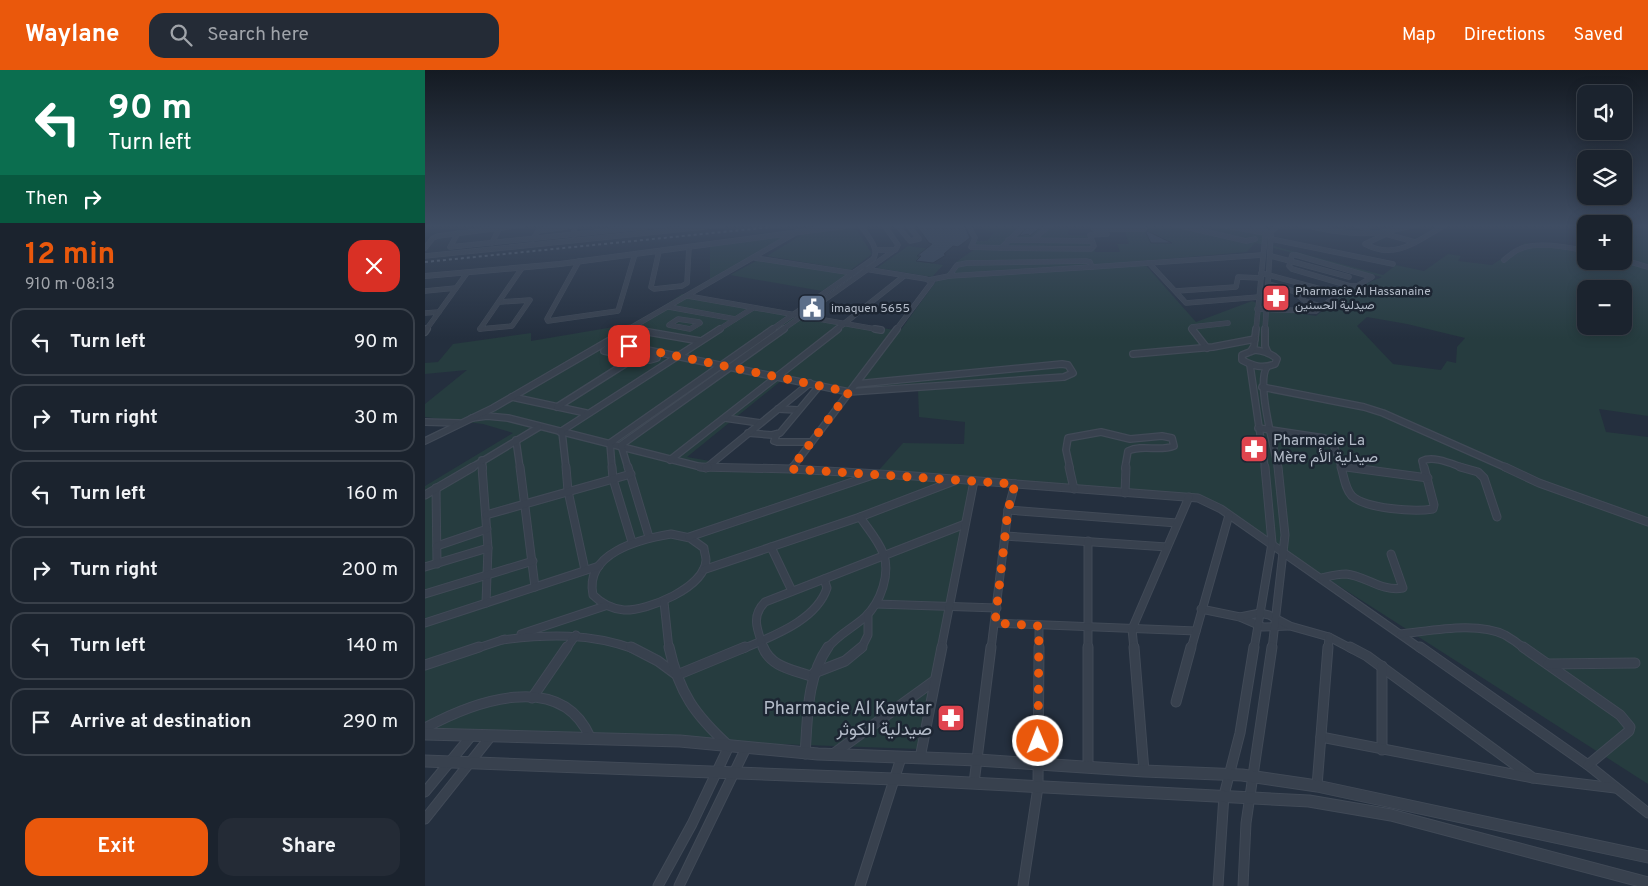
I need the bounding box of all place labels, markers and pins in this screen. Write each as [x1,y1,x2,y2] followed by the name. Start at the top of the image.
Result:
[1261,283,1291,313] pharmacy icon: Pharmacie Al Hassanaine صيدلية الحسنين
[1295,284,1431,314] place label: Pharmacie Al Hassanaine صيدلية الحسنين
[797,293,827,323] public building icon: imaquen 5655
[831,301,910,317] place label: imaquen 5655
[608,325,650,367] pin
[1273,432,1378,468] place label: Pharmacie La Mère صيدلية الأم
[1239,434,1269,464] pharmacy icon: Pharmacie La Mère صيدلية الأم
[764,698,932,742] place label: Pharmacie Al Kawtar صيدلية الكوثر
[936,703,966,733] pharmacy icon: Pharmacie Al Kawtar صيدلية الكوثر

